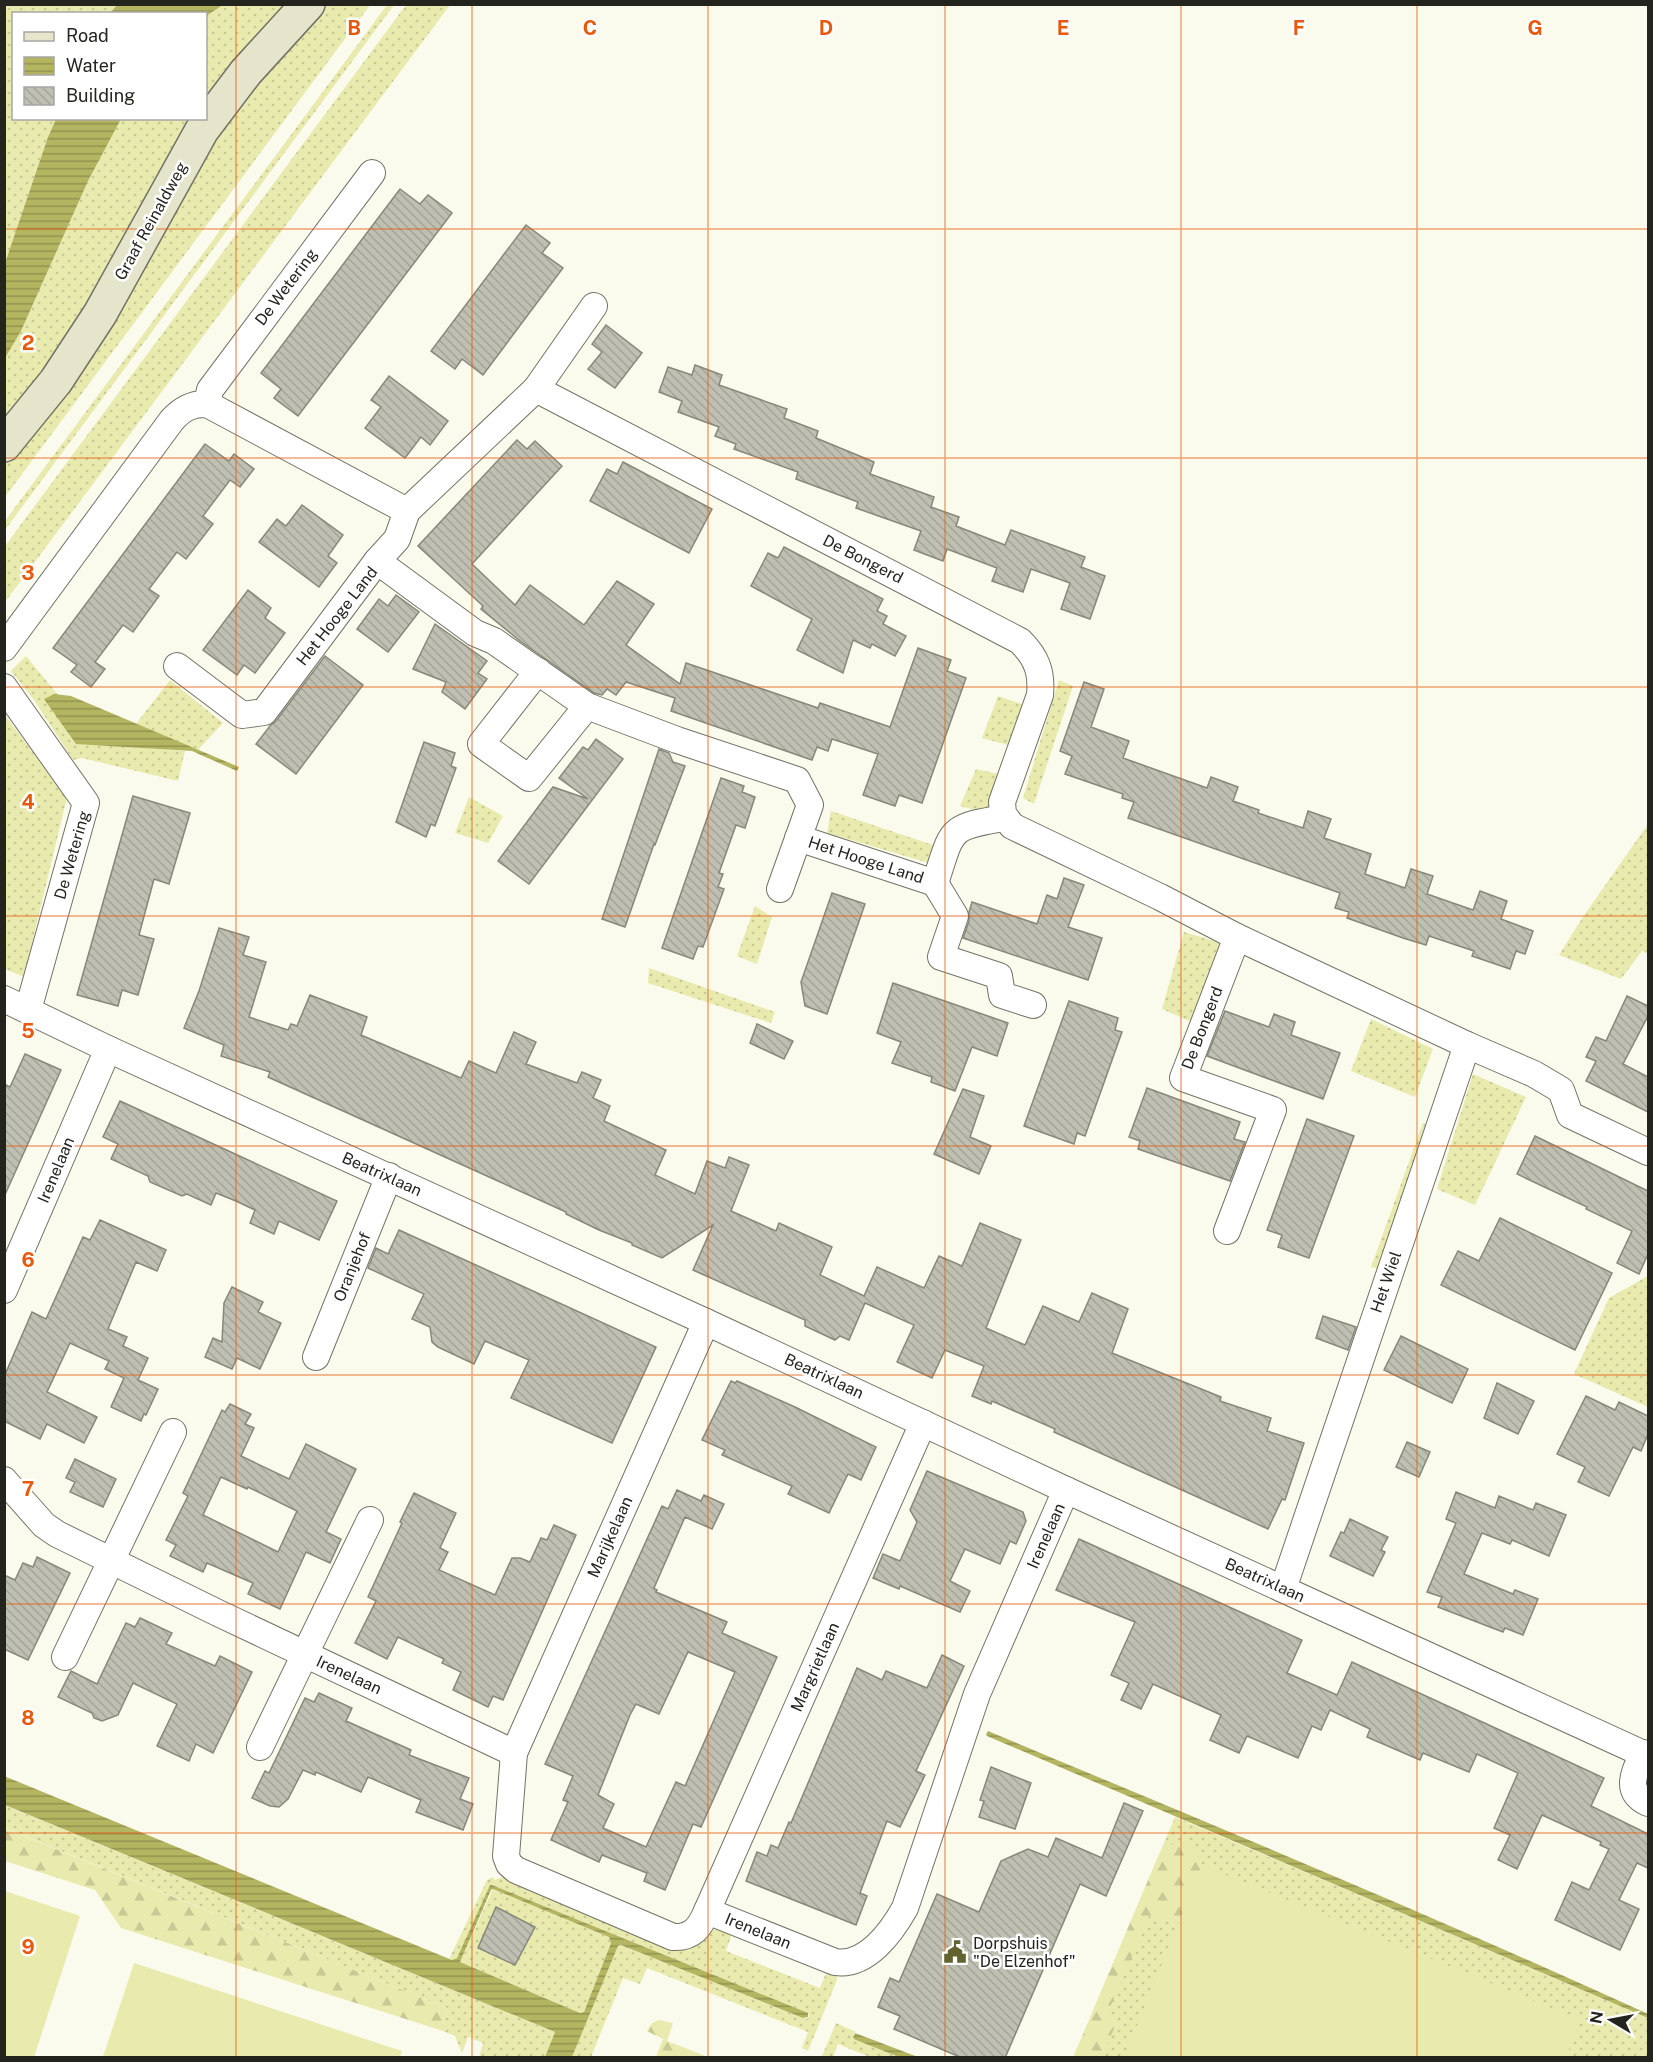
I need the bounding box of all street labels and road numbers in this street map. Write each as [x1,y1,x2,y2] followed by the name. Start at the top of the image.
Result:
[111,158,191,283] street label: Graaf Reinaldweg
[251,245,321,329] street label: De Wetering
[820,531,906,587] street label: De Bongerd
[292,563,382,669] street label: Het Hooge Land
[50,808,94,902] street label: De Wetering
[806,832,926,888] street label: Het Hooge Land
[1177,984,1227,1072] street label: De Bongerd
[34,1134,78,1206] street label: Irenelaan
[339,1148,425,1200] street label: Beatrixlaan
[329,1229,375,1305] street label: Oranjehof
[1367,1249,1405,1315] street label: Het Wiel
[781,1349,867,1403] street label: Beatrixlaan
[584,1493,636,1581] street label: Marijkelaan
[1023,1500,1069,1572] street label: Irenelaan
[1222,1554,1308,1606] street label: Beatrixlaan
[787,1619,843,1715] street label: Margrietlaan
[313,1652,385,1698] street label: Irenelaan
[722,1909,794,1953] street label: Irenelaan

